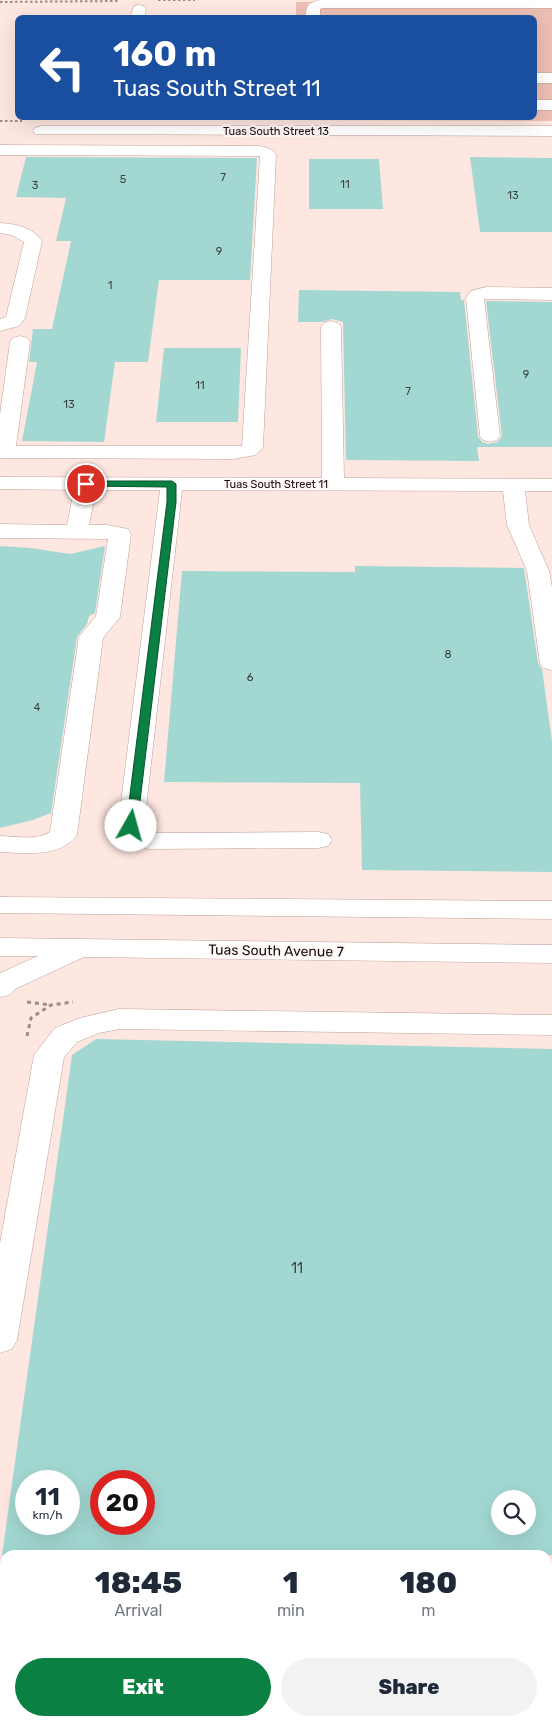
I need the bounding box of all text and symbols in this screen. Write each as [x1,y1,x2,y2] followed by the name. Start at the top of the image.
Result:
[113,33,217,75] text: 160 m
[30,35,95,100] icon: left
[113,75,321,102] text: Tuas South Street 11
[223,125,329,138] street label: Tuas South Street 13
[220,171,226,184] house number: 7
[120,173,127,186] house number: 5
[340,178,350,191] house number: 11
[32,179,39,192] house number: 3
[507,189,519,202] house number: 13
[216,245,222,258] house number: 9
[108,279,112,292] house number: 1
[523,368,529,381] house number: 9
[195,379,205,392] house number: 11
[405,385,411,398] house number: 7
[63,398,75,411] house number: 13
[65,463,107,505] pin
[72,470,100,498] icon: arrive
[224,478,328,491] street label: Tuas South Street 11
[445,648,452,661] house number: 8
[247,671,254,684] house number: 6
[34,701,41,714] house number: 4
[104,799,156,851] position arrow
[208,941,344,961] street label: Tuas South Avenue 7
[291,1260,303,1277] house number: 11
[90,1470,155,1535] speed limit sign: 20
[35,1482,60,1511] text: 11
[491,1490,536,1535] map controls
[491,1490,536,1535] button: search
[33,1508,62,1522] text: km/h
[95,1565,182,1601] text: 18:45
[283,1565,299,1601] text: 1
[400,1565,457,1601] text: 180
[114,1601,162,1620] text: Arrival
[277,1601,305,1620] text: min
[421,1601,435,1620] text: m
[15,1658,271,1716] button: Exit
[281,1658,537,1716] button: Share

